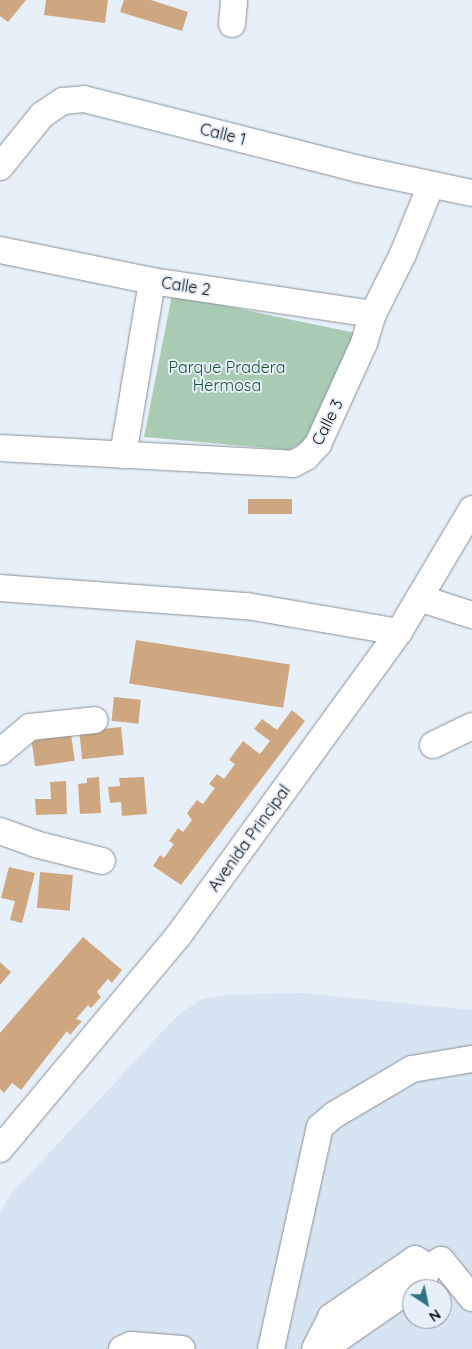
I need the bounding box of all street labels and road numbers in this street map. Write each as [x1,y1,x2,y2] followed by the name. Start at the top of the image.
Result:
[198,119,248,149] street label: Calle 1
[160,273,212,299] street label: Calle 2
[307,396,347,448] street label: Calle 3
[204,781,294,895] street label: Avenida Principal

